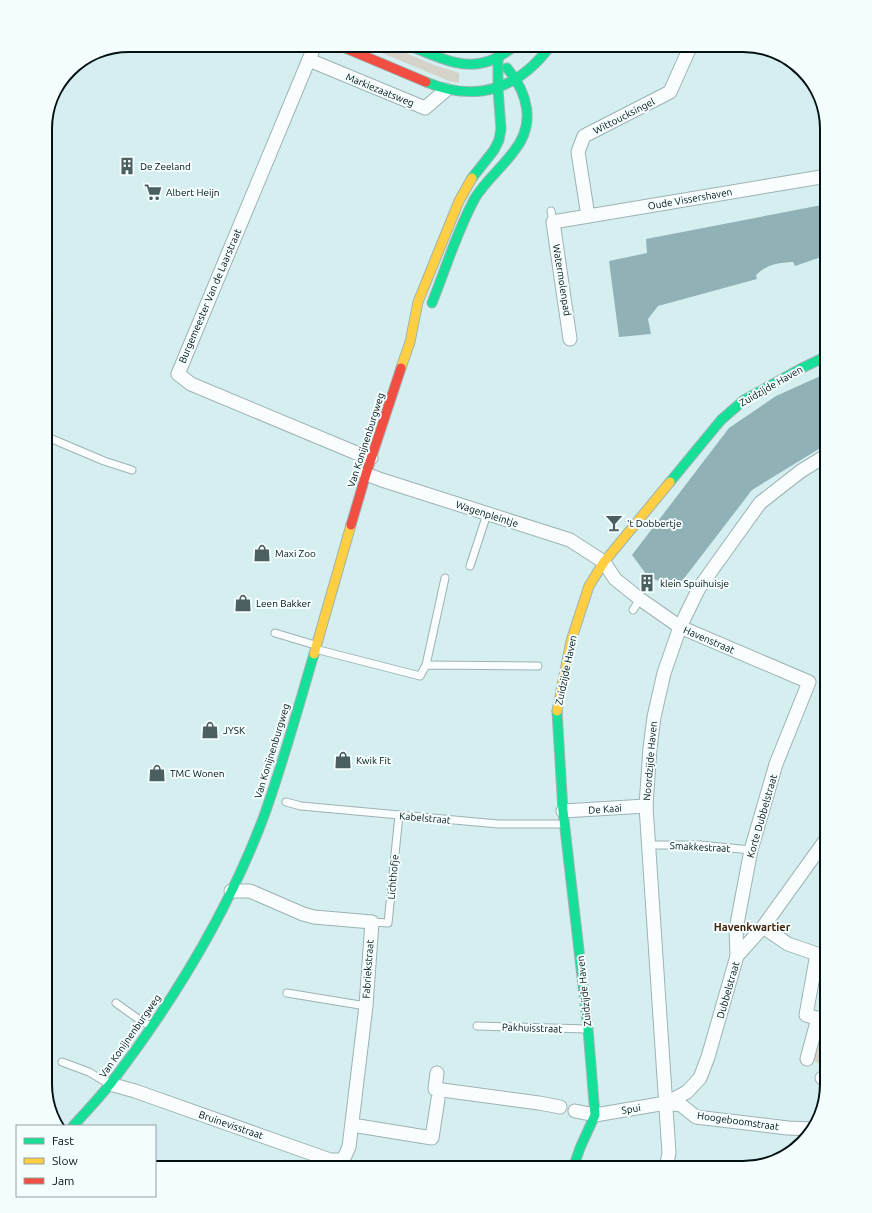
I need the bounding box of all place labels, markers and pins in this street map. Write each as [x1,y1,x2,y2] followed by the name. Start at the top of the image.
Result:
[117,156,137,176] building icon: De Zeeland
[140,161,191,172] place label: De Zeeland
[143,182,163,202] supermarket icon: Albert Heijn
[166,187,220,198] place label: Albert Heijn
[604,513,624,533] bar icon: 't Dobbertje
[627,518,681,529] place label: 't Dobbertje
[252,543,272,563] shop icon: Maxi Zoo
[275,548,316,559] place label: Maxi Zoo
[637,573,657,593] building icon: klein Spuihuisje
[660,578,729,589] place label: klein Spuihuisje
[233,593,253,613] shop icon: Leen Bakker
[256,598,311,609] place label: Leen Bakker
[200,720,220,740] shop icon: JYSK
[223,725,245,736] place label: JYSK
[333,750,353,770] shop icon: Kwik Fit
[356,755,391,766] place label: Kwik Fit
[147,763,167,783] shop icon: TMC Wonen
[170,768,225,779] place label: TMC Wonen

